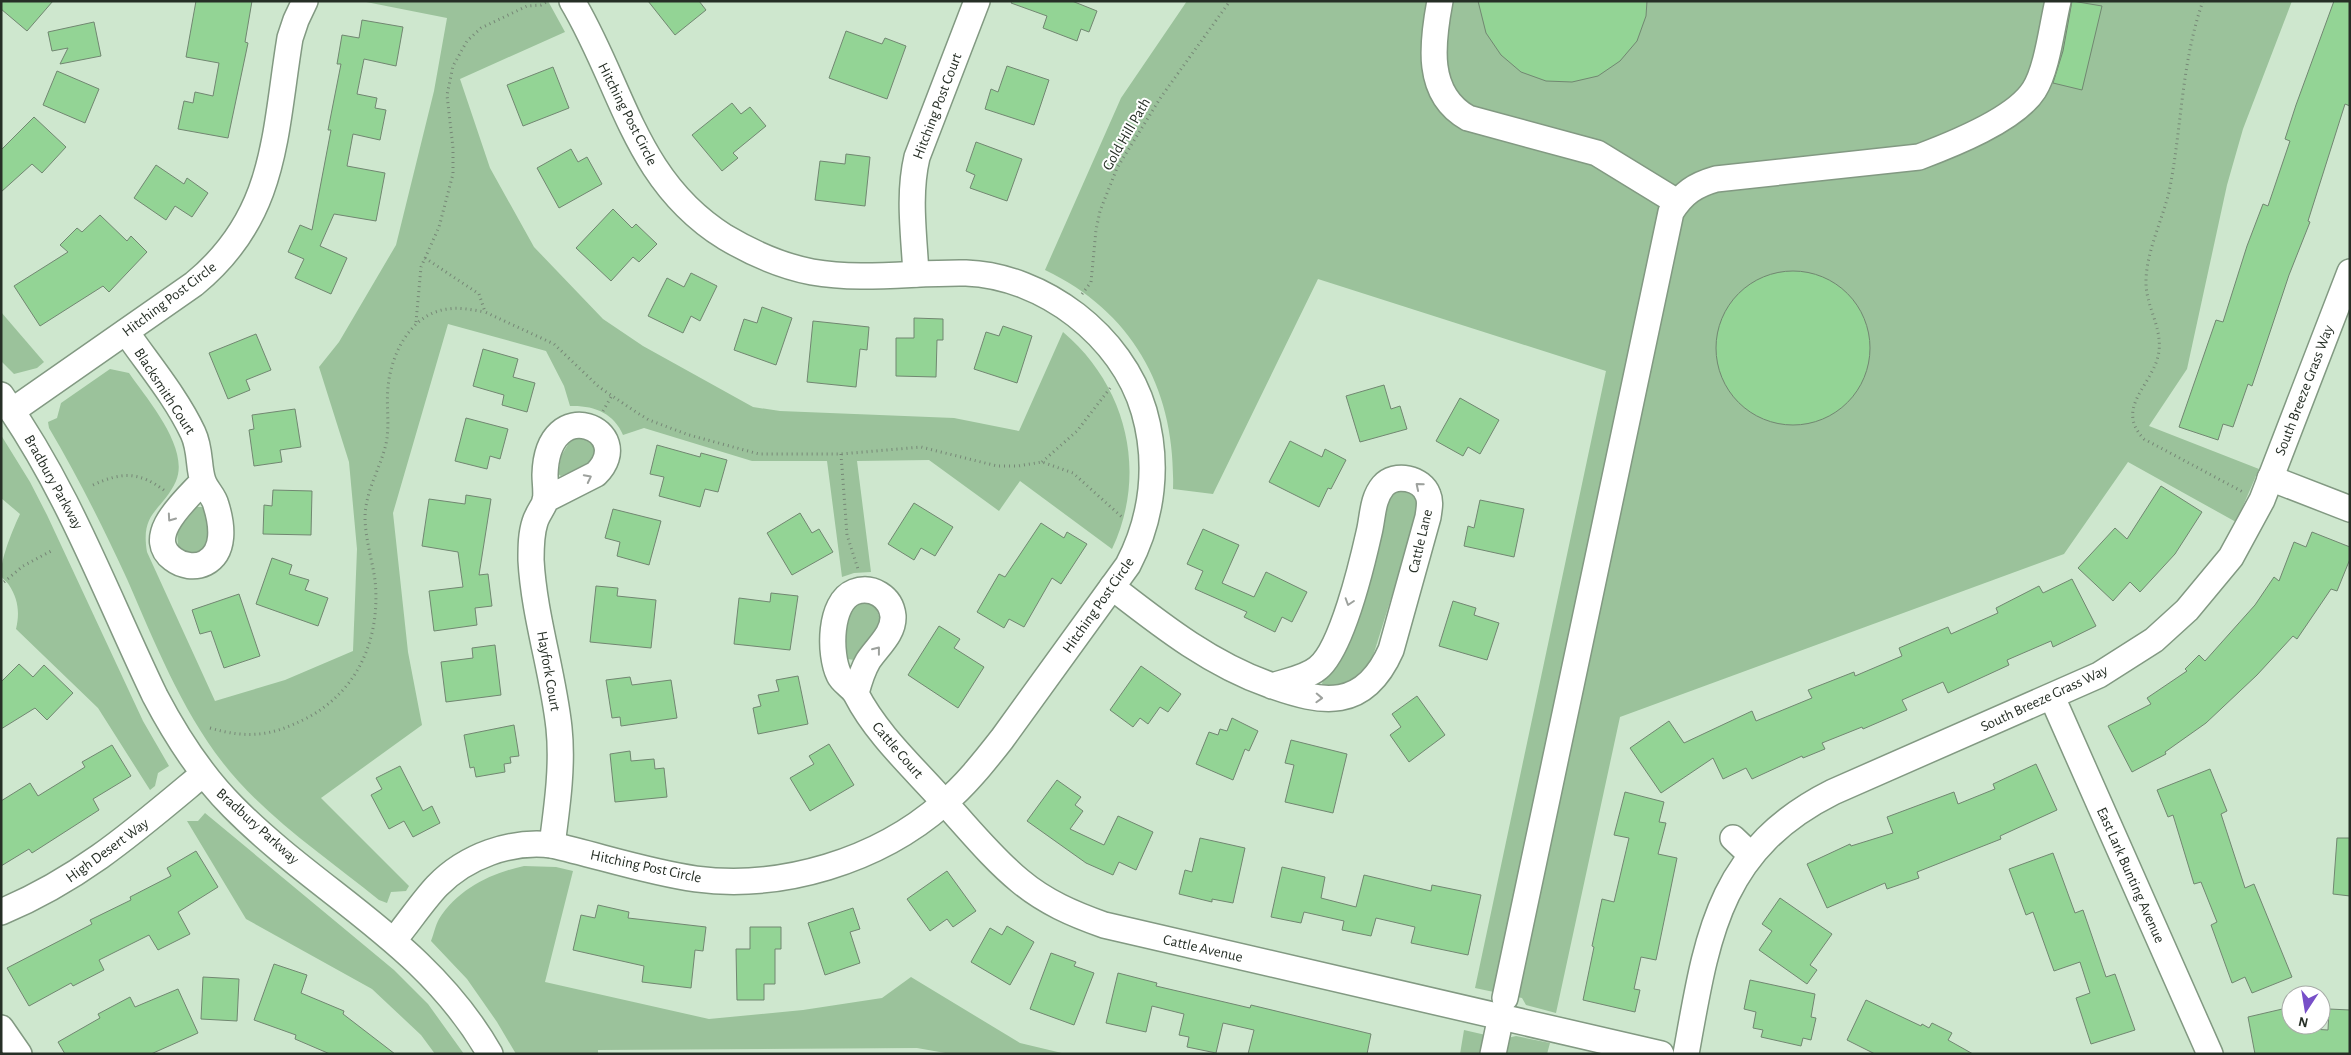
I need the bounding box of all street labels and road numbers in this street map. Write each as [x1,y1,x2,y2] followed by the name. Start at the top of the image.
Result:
[910,51,965,161] street label: Hitching Post Court
[595,60,660,168] street label: Hitching Post Circle
[1100,96,1153,173] street label: Gold Hill Path
[120,259,219,339] street label: Hitching Post Circle
[2273,322,2336,457] street label: South Breeze Grass Way
[131,345,198,437] street label: Blacksmith Court
[21,433,86,532] street label: Bradbury Parkway
[1406,508,1435,575] street label: Cattle Lane
[1060,555,1137,656] street label: Hitching Post Circle
[534,630,563,712] street label: Hayfork Court
[1978,662,2111,734] street label: South Breeze Grass Way
[869,719,926,782] street label: Cattle Court
[214,786,302,868] street label: Bradbury Parkway
[2094,805,2167,945] street label: East Lark Bunting Avenue
[63,815,152,885] street label: High Desert Way
[589,847,703,886] street label: Hitching Post Circle
[1162,932,1244,965] street label: Cattle Avenue

